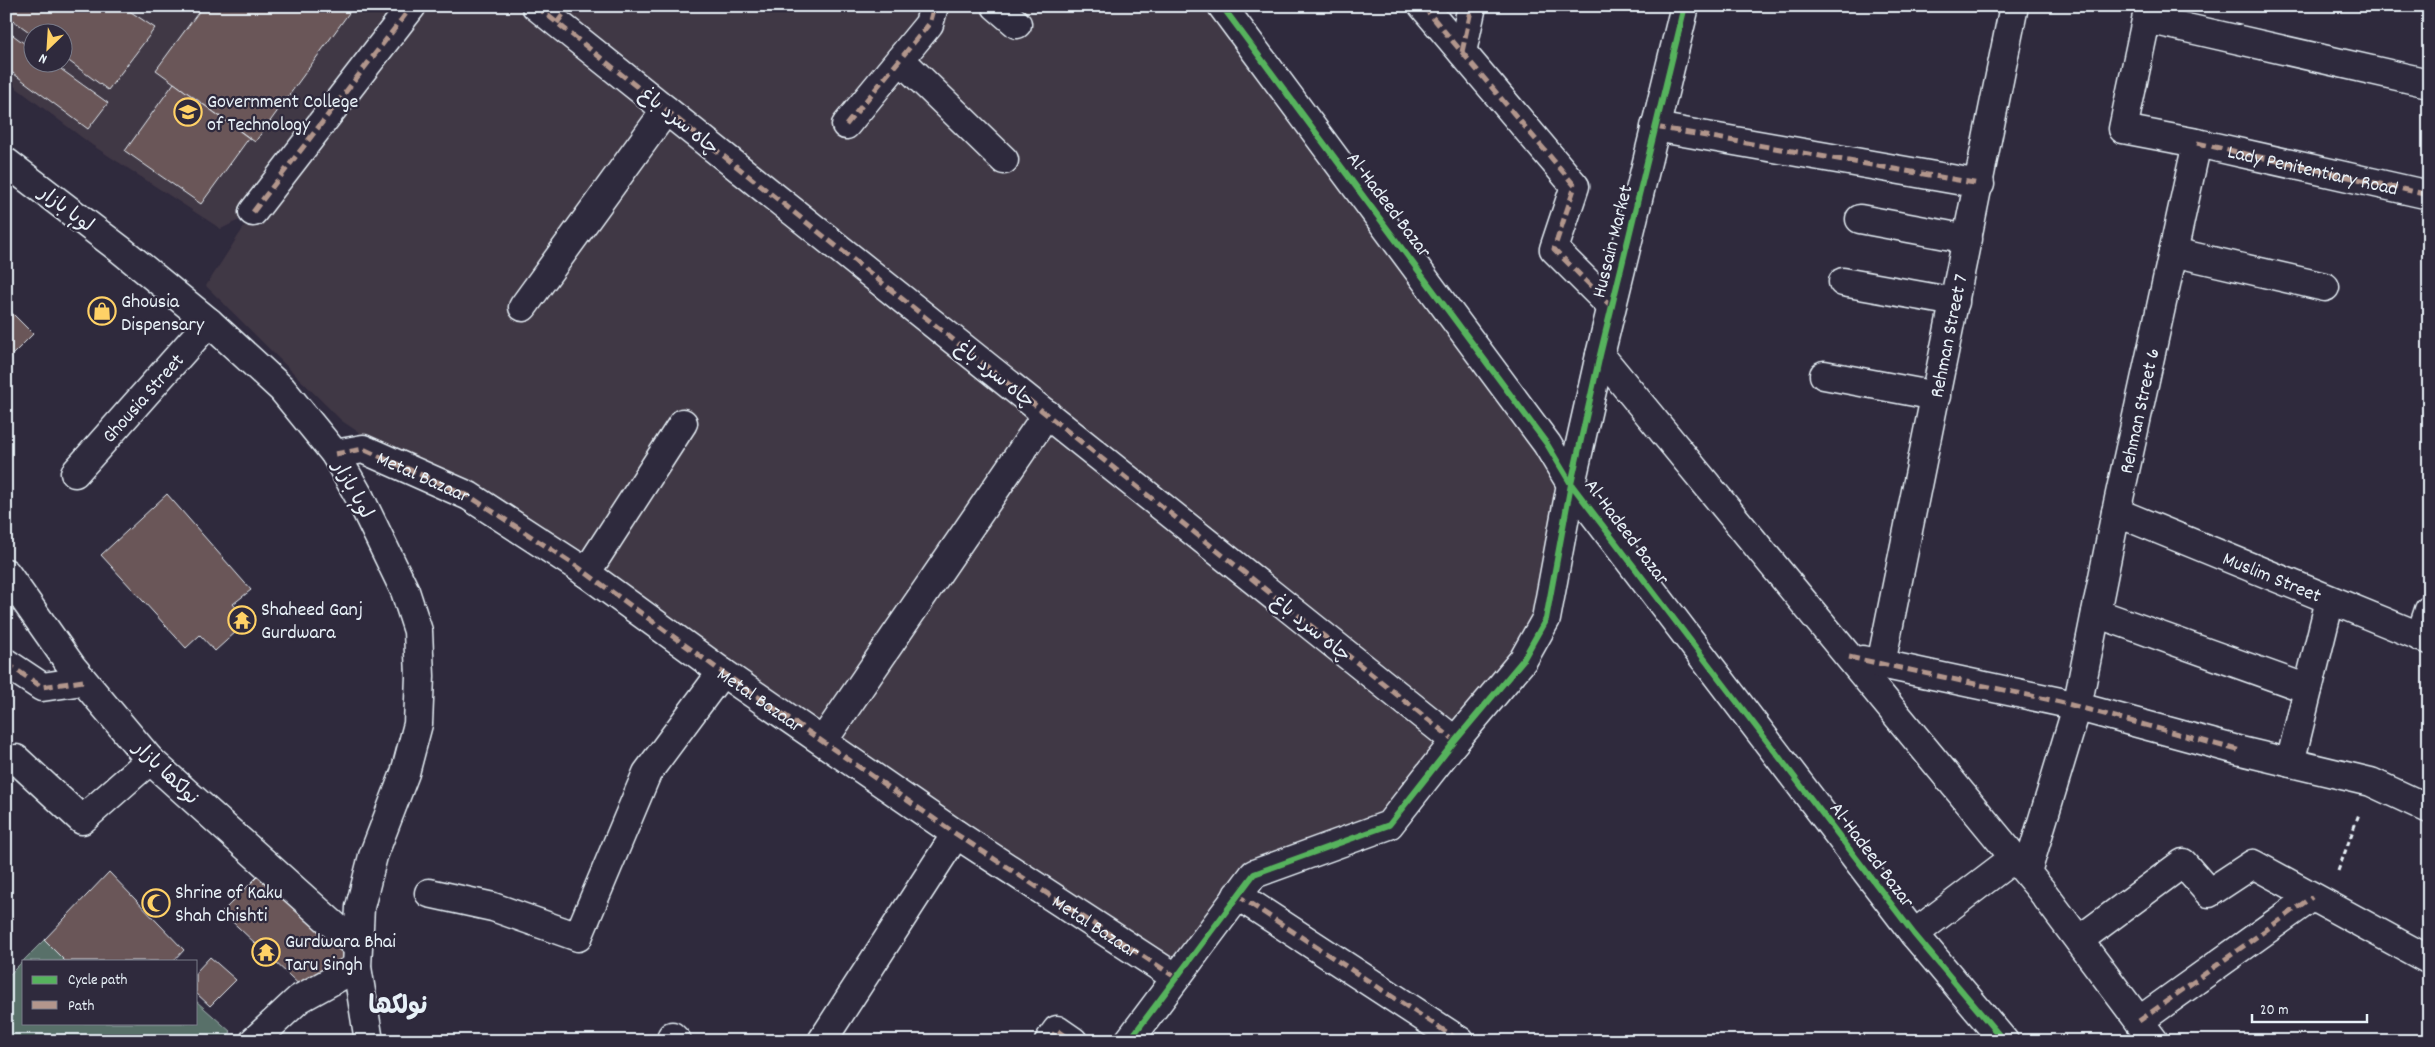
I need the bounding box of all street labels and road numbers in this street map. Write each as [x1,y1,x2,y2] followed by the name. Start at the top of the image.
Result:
[632,81,724,163] street label: چاہ سرد باغ
[2225,139,2400,205] street label: Lady Penitentiary Road
[1338,147,1437,265] street label: Al-Hadeed Bazar
[30,179,98,240] street label: لوہا بازار
[1586,182,1641,301] street label: Hussain Market
[1924,272,1976,401] street label: Rehman Street 7
[948,334,1040,416] street label: چاہ سرد باغ
[2114,346,2169,477] street label: Rehman Street 6
[97,348,192,450] street label: Ghousia Street
[372,446,474,512] street label: Metal Bazaar
[323,455,379,524] street label: لوہا بازار
[1576,474,1675,592] street label: Al-Hadeed Bazar
[2218,546,2325,611] street label: Muslim Street
[1264,588,1356,670] street label: چاہ سرد باغ
[710,662,808,742] street label: Metal Bazaar
[124,734,204,813] street label: نولکھا بازار
[1821,797,1920,915] street label: Al-Hadeed Bazar
[1046,889,1145,967] street label: Metal Bazaar

